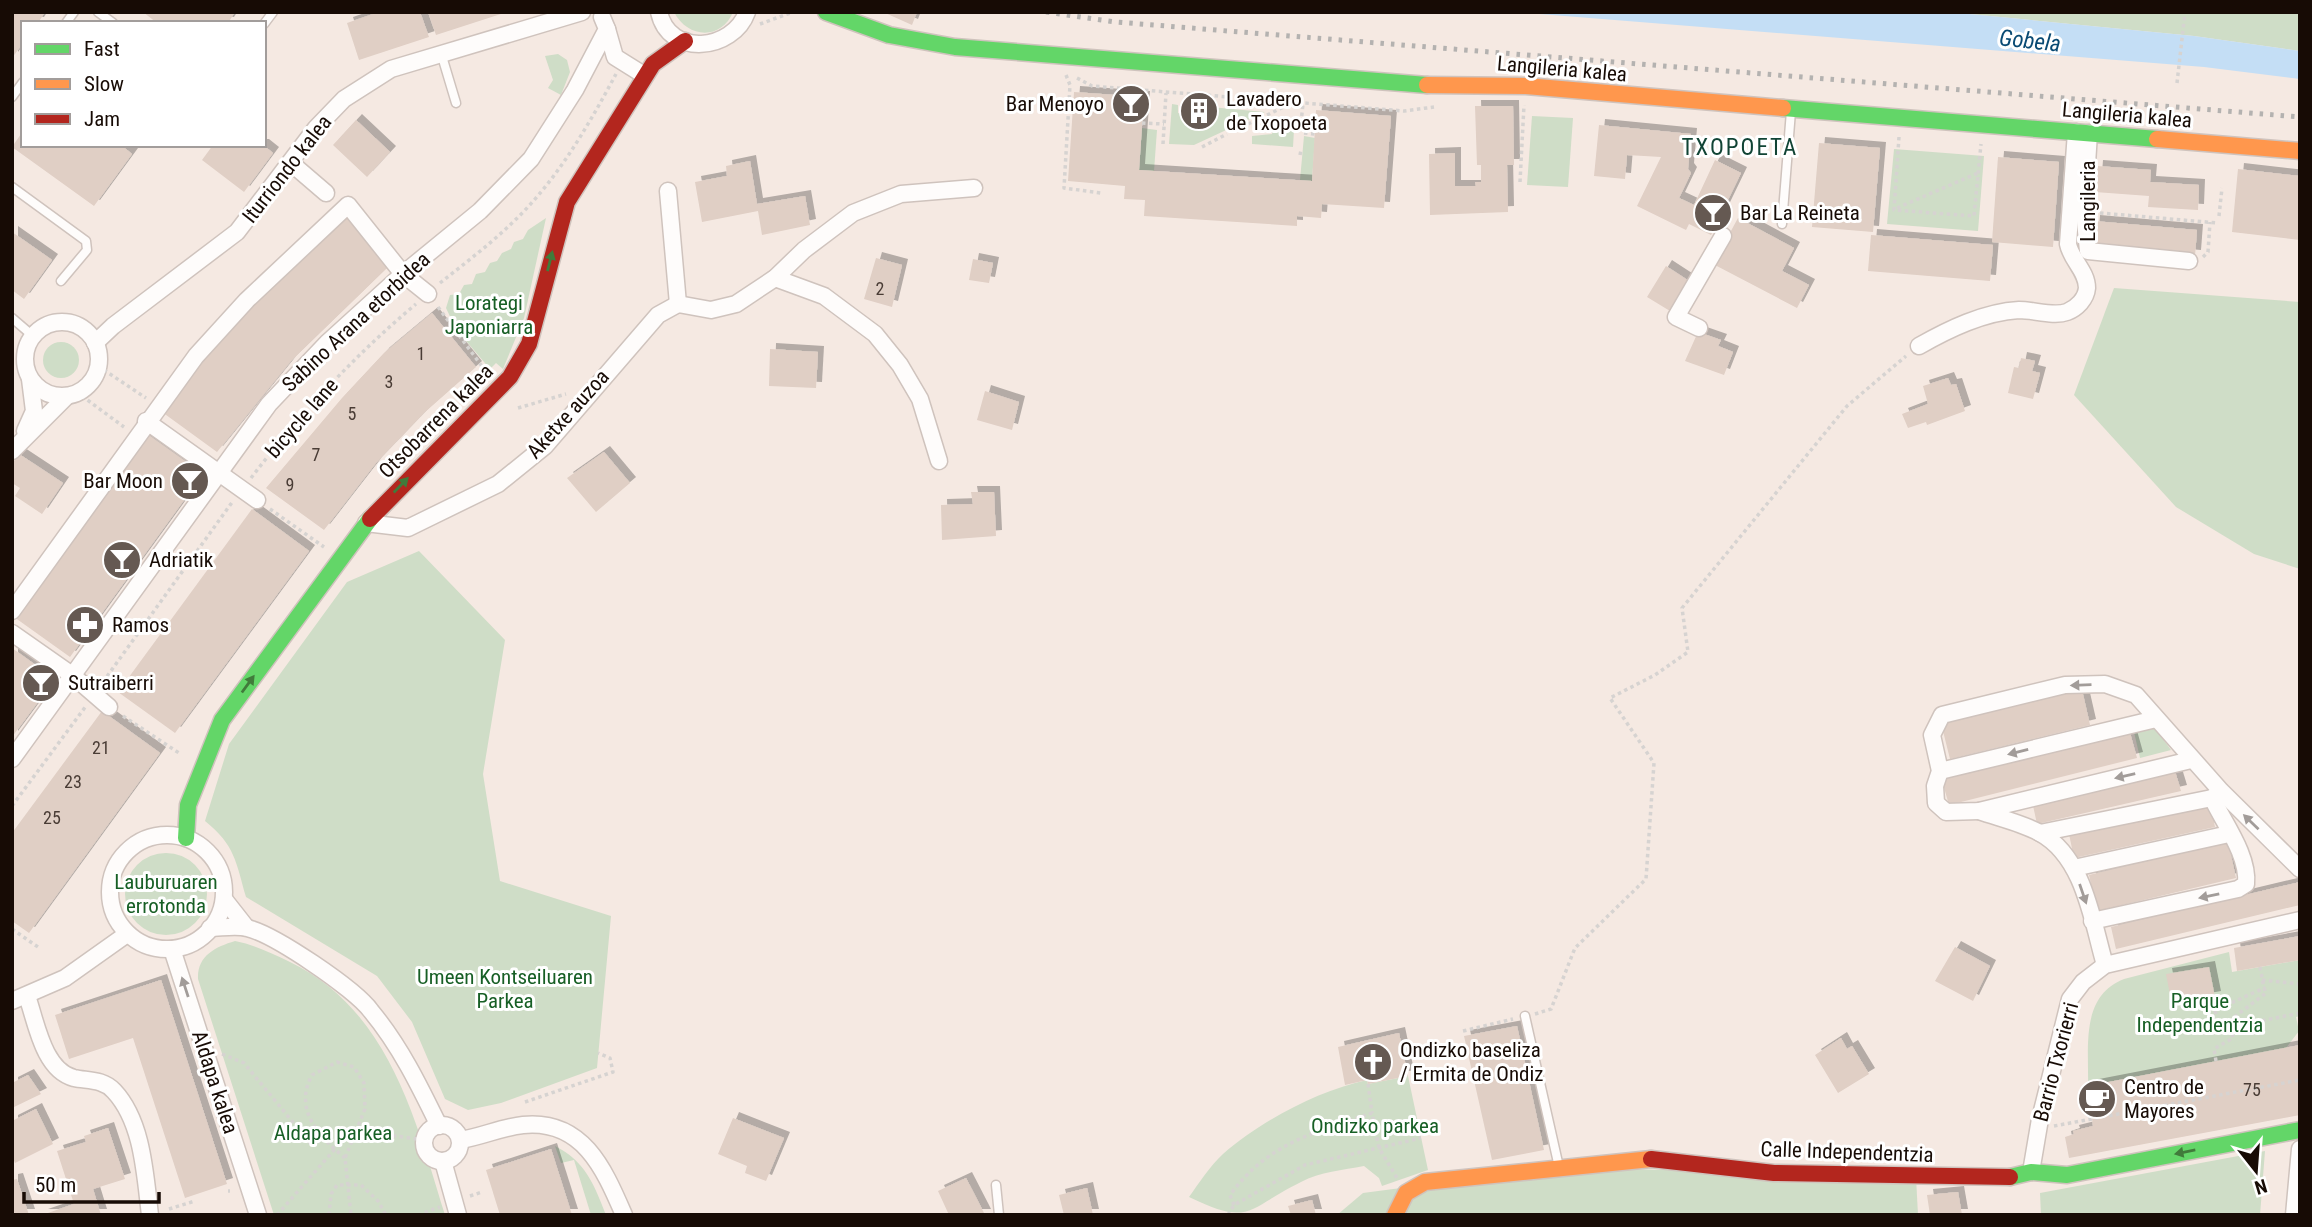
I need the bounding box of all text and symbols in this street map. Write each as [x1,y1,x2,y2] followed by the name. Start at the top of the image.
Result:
[21,21,266,147] legend
[1998,24,2062,58] water label: Gobela
[84,37,120,61] text: Fast
[1496,51,1628,87] street label: Langileria kalea
[84,72,124,96] text: Slow
[1110,83,1152,125] bar icon: Bar Menoyo
[1226,87,1327,135] place label: Lavadero de Txopoeta
[1178,90,1220,132] building icon: Lavadero de Txopoeta
[1006,92,1104,116] place label: Bar Menoyo
[2061,97,2193,133] street label: Langileria kalea
[84,107,120,131] text: Jam
[238,110,336,228] street label: Iturriondo kalea
[1682,134,1798,161] district label: TXOPOETA
[2076,160,2100,242] street label: Langileria
[1692,192,1734,234] bar icon: Bar La Reineta
[1740,201,1860,225] place label: Bar La Reineta
[277,247,435,397] street label: Sabino Arana etorbidea
[545,250,556,272] one-way arrow
[876,278,885,299] house number: 2
[445,291,533,339] park label: Lorategi Japoniarra
[417,343,425,364] house number: 1
[374,359,498,483] street label: Otsobarrena kalea
[522,365,614,463] street label: Aketxe auzoa
[385,371,393,392] house number: 3
[261,373,343,463] street label: bicycle lane
[348,403,357,424] house number: 5
[312,444,321,465] house number: 7
[169,460,211,502] bar icon: Bar Moon
[83,469,163,493] place label: Bar Moon
[286,474,294,495] house number: 9
[393,476,410,493] one-way arrow
[101,539,143,581] bar icon: Adriatik
[149,548,214,572] place label: Adriatik
[64,604,106,646] pharmacy icon: Ramos
[112,613,169,637] place label: Ramos
[20,662,62,704] bar icon: Sutraiberri
[68,671,154,695] place label: Sutraiberri
[241,675,255,693] one-way arrow
[2070,679,2092,690] one-way arrow
[92,737,110,758] house number: 21
[2007,747,2029,758] one-way arrow
[64,771,82,792] house number: 23
[2114,771,2136,782] one-way arrow
[43,807,61,828] house number: 25
[2242,813,2259,830] one-way arrow
[114,870,218,918] park label: Lauburuaren errotonda
[2078,883,2089,904] one-way arrow
[2198,890,2220,901] one-way arrow
[417,965,593,1013] park label: Umeen Kontseiluaren Parkea
[179,976,189,997] one-way arrow
[2137,989,2263,1037] park label: Parque Independentzia
[2029,1000,2083,1124] street label: Barrio Txorierri
[187,1027,243,1137] street label: Aldapa kalea
[1400,1038,1544,1086] place label: Ondizko baseliza / Ermita de Ondiz
[1352,1041,1394,1083] church icon: Ondizko baseliza / Ermita de Ondiz
[2124,1075,2204,1123] place label: Centro de Mayores
[2076,1078,2118,1120] cafe icon: Centro de Mayores
[2243,1079,2261,1100] house number: 75
[1311,1114,1439,1138] park label: Ondizko parkea
[274,1121,392,1145] park label: Aldapa parkea
[2221,1136,2291,1206] north arrow
[1760,1137,1934,1167] street label: Calle Independentzia
[2174,1147,2196,1158] one-way arrow
[24,1160,159,1204] scale bar
[35,1173,76,1197] text: 50 m
[2252,1174,2270,1199] text: N

